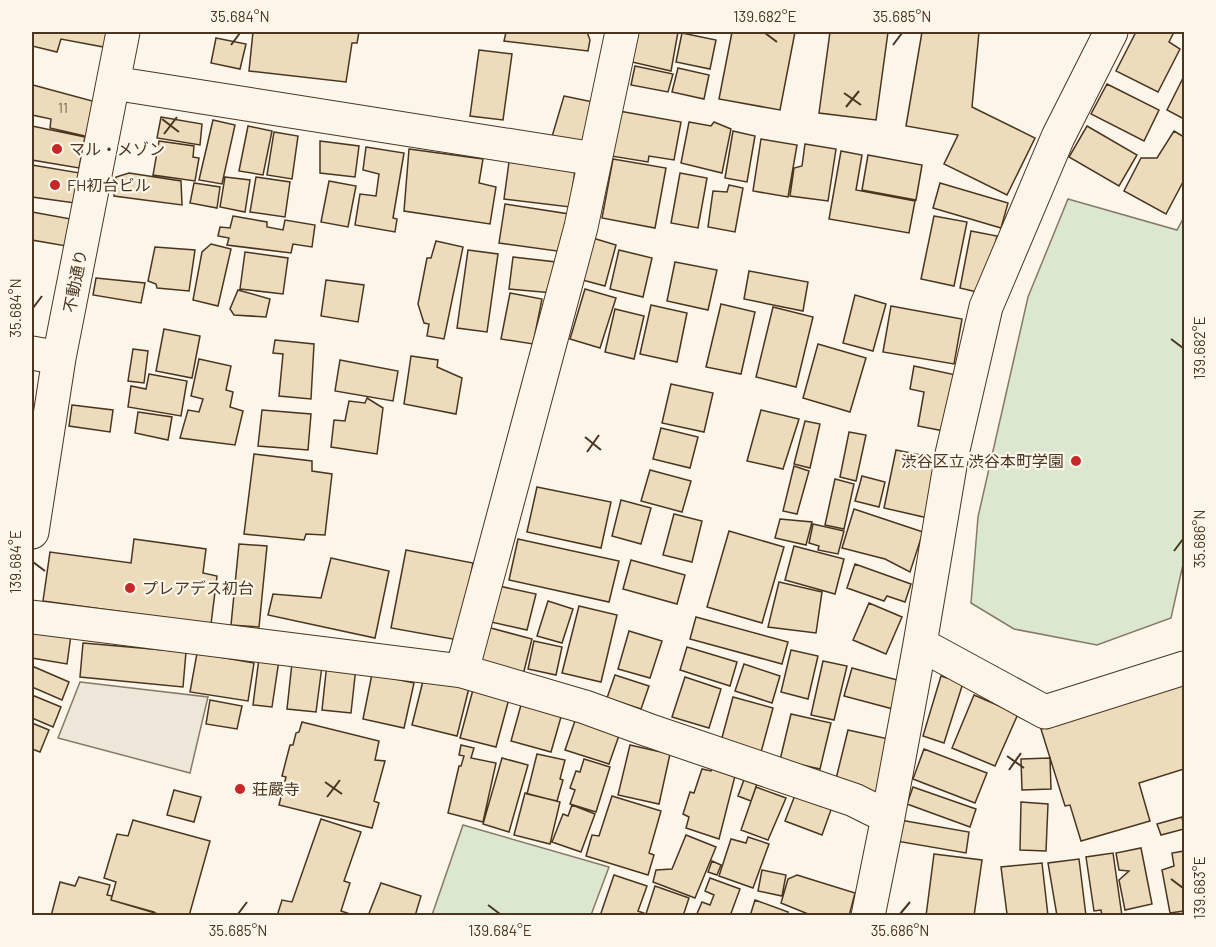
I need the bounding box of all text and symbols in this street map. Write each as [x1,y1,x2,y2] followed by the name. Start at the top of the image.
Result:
[210,7,270,25] text: 35.684°N
[733,7,797,25] text: 139.682°E
[873,7,931,25] text: 35.685°N
[58,99,68,116] house number: 11
[69,139,165,158] place label: マル・メゾン
[50,142,64,156] marker: マル・メゾン
[67,175,151,194] place label: FH初台ビル
[48,178,62,192] marker: FH初台ビル
[59,248,90,314] street label: 不動通り
[6,278,24,338] text: 35.684°N
[1190,316,1208,380] text: 139.682°E
[901,451,1064,470] place label: 渋谷区立 渋谷本町学園
[1069,454,1083,468] marker: 渋谷区立 渋谷本町学園
[1190,510,1208,568] text: 35.686°N
[6,530,24,594] text: 139.684°E
[142,578,254,597] place label: プレアデス初台
[123,581,137,595] marker: プレアデス初台
[252,779,300,798] place label: 荘嚴寺
[233,782,247,796] marker: 荘嚴寺
[1190,856,1208,920] text: 139.683°E
[209,921,267,939] text: 35.685°N
[468,921,532,939] text: 139.684°E
[871,921,929,939] text: 35.686°N

